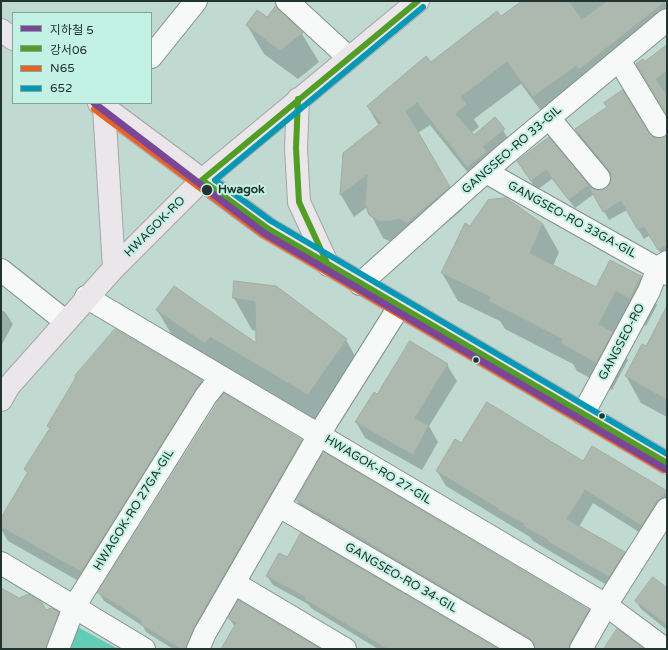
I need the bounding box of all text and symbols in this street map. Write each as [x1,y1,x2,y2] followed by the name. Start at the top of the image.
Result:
[12,12,152,104] legend
[50,23,94,37] text: 지하철 5
[50,43,87,57] text: 강서06
[50,61,75,75] text: N65
[50,81,73,95] text: 652
[459,103,565,197] street label: GANGSEO-RO 33-GIL
[505,179,639,261] street label: GANGSEO-RO 33GA-GIL
[200,183,214,197] marker: Hwagok
[218,183,265,197] place label: Hwagok
[122,194,188,260] street label: HWAGOK-RO
[596,301,648,383] street label: GANGSEO-RO
[471,355,481,365] unlabelled marker
[597,411,607,421] unlabelled marker
[322,432,434,508] street label: HWAGOK-RO 27-GIL
[91,447,177,573] street label: HWAGOK-RO 27GA-GIL
[342,540,460,616] street label: GANGSEO-RO 34-GIL

